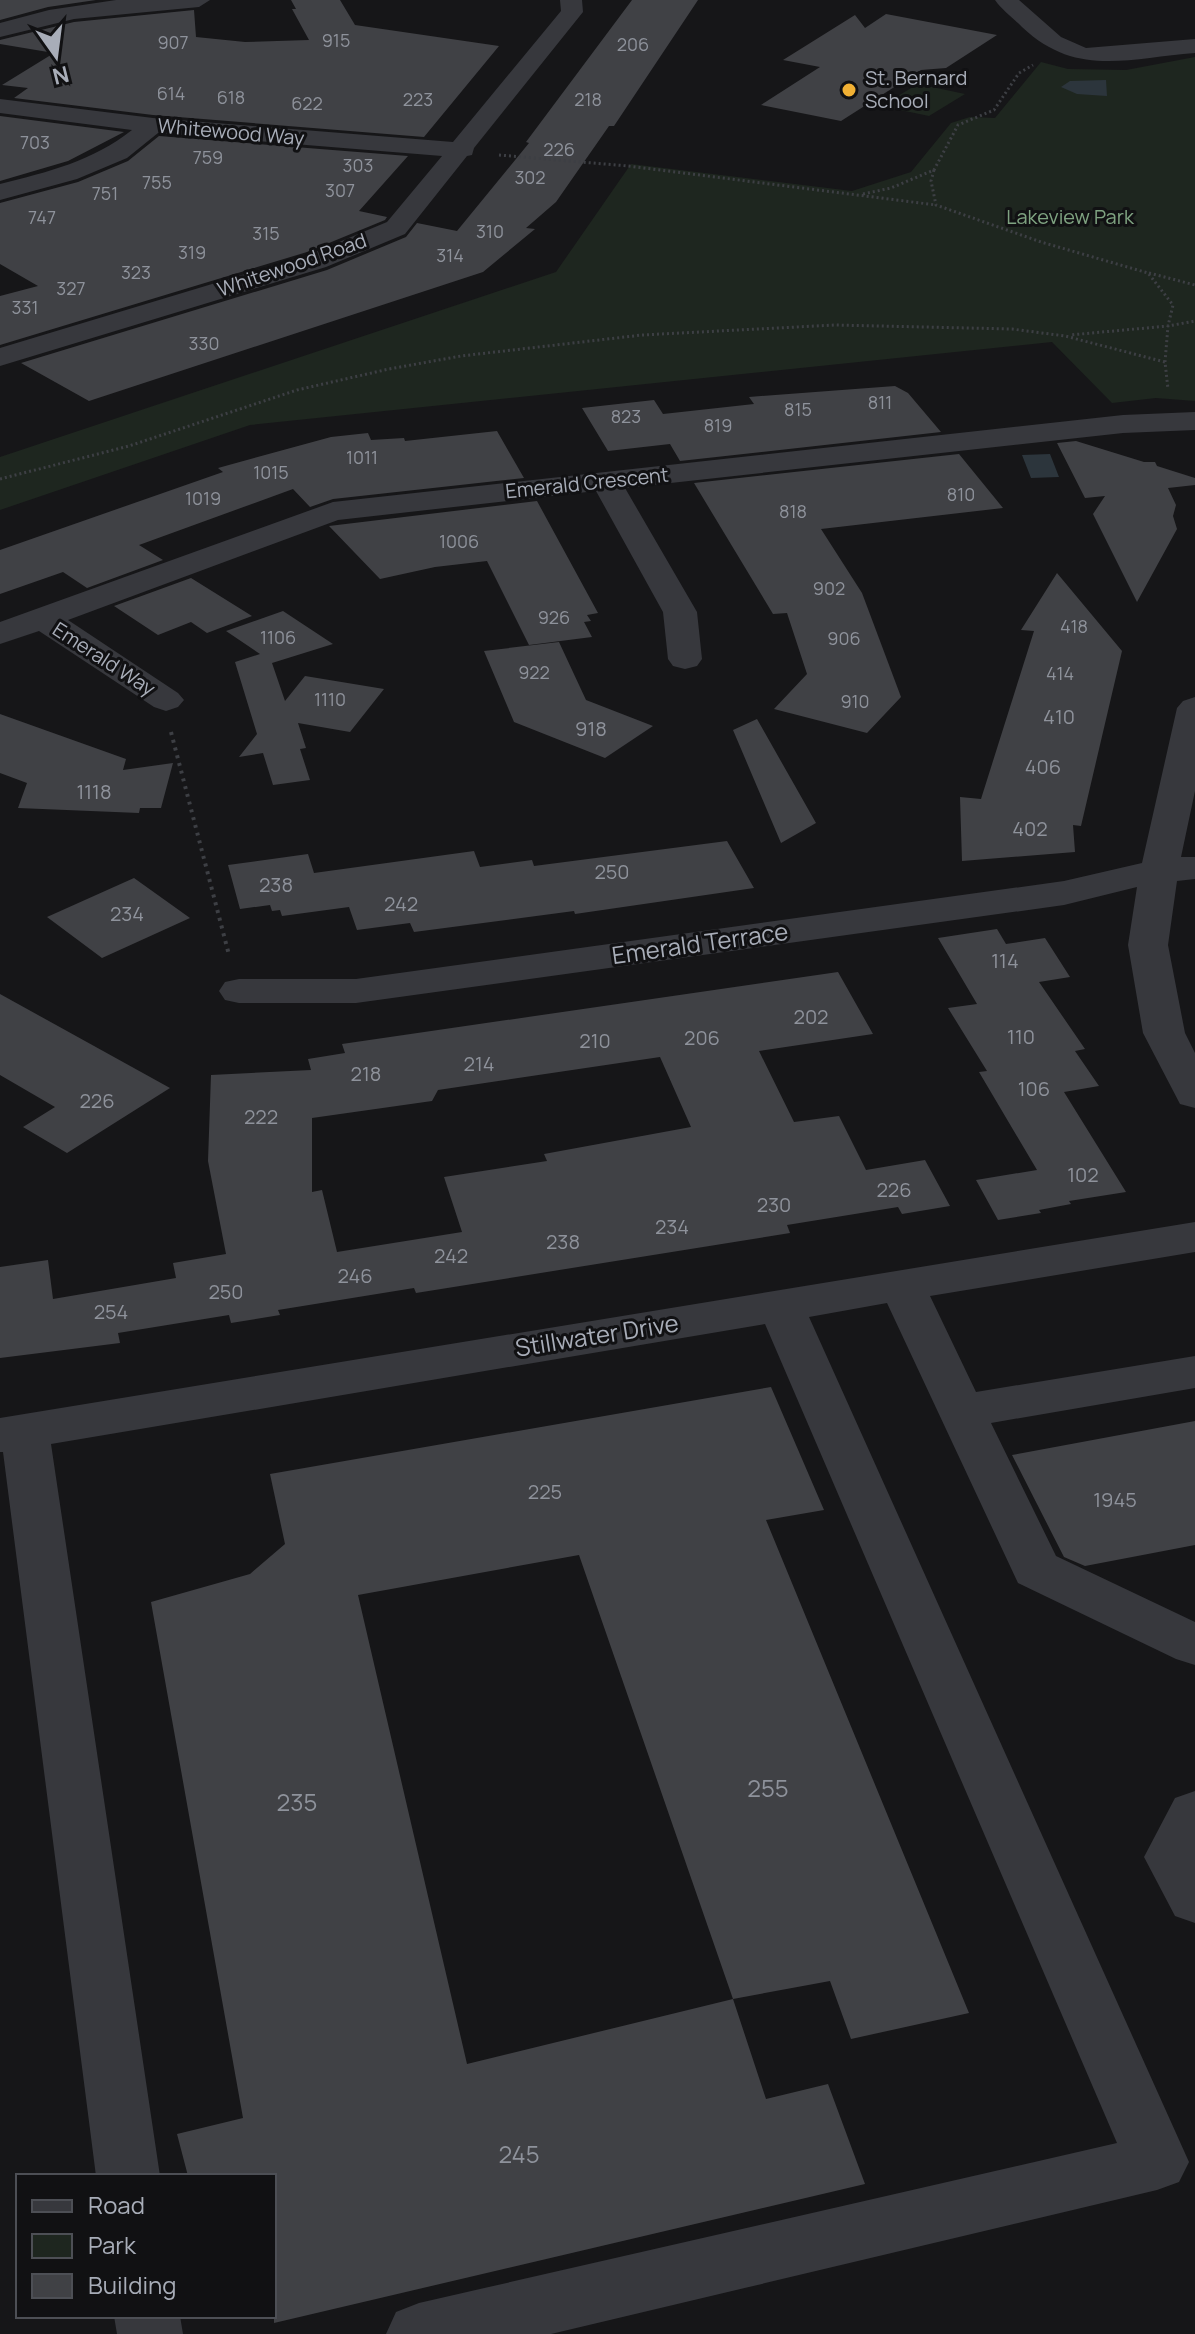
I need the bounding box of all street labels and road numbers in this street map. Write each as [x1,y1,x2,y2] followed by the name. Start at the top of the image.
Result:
[156,112,306,151] street label: Whitewood Way
[214,226,370,303] street label: Whitewood Road
[504,461,670,504] street label: Emerald Crescent
[48,615,161,702] street label: Emerald Way
[610,914,790,971] street label: Emerald Terrace
[513,1305,681,1364] street label: Stillwater Drive

